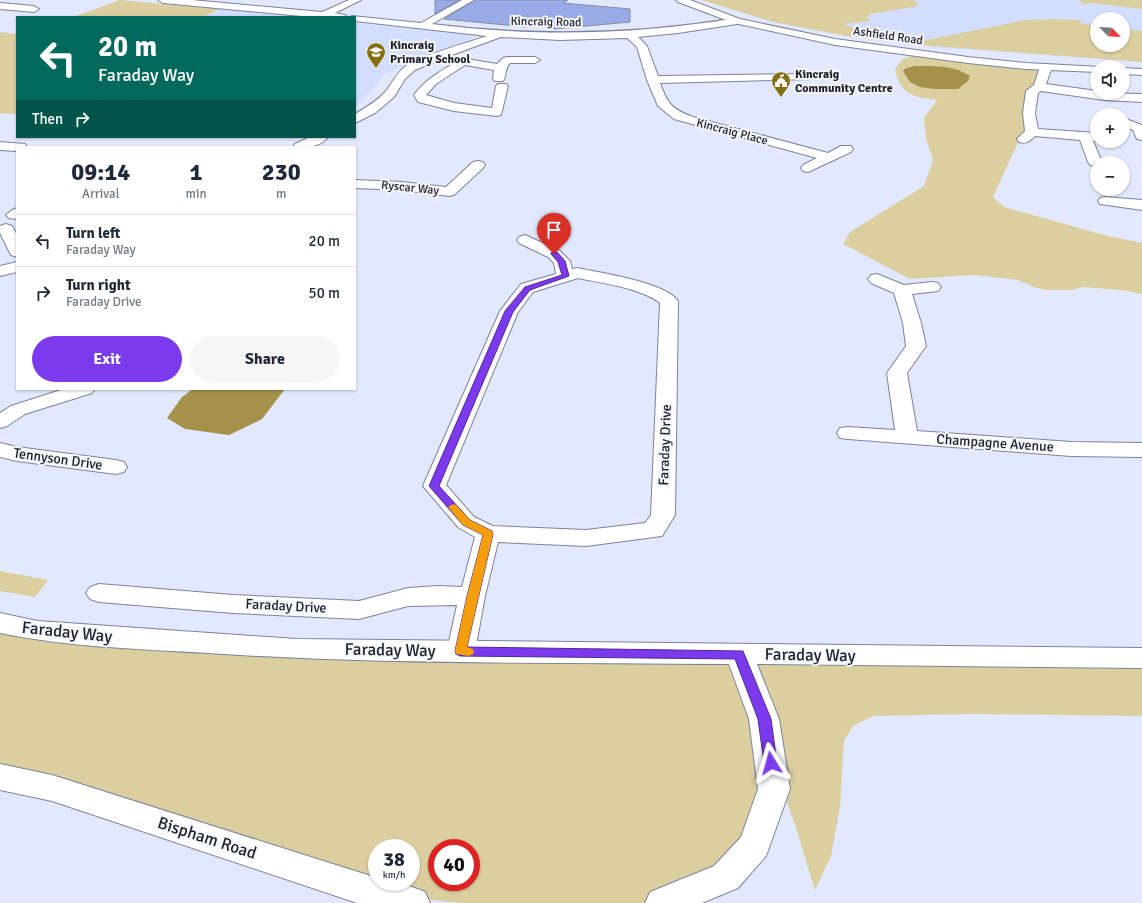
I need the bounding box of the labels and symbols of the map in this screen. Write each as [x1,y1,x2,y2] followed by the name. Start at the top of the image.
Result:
[1090,12,1130,52] north arrow
[510,14,582,30] street label: Kincraig Road
[852,24,924,48] street label: Ashfield Road
[390,38,471,67] place label: Kincraig Primary School
[365,41,387,69] school or university icon: Kincraig Primary School
[795,67,893,96] place label: Kincraig Community Centre
[770,70,792,98] public building icon: Kincraig Community Centre
[695,115,769,149] street label: Kincraig Place
[380,178,440,199] street label: Ryscar Way
[537,213,571,254] pin
[655,404,675,486] street label: Faraday Drive
[936,430,1054,456] street label: Champagne Avenue
[12,444,104,474] street label: Tennyson Drive
[245,595,327,617] street label: Faraday Drive
[21,617,113,647] street label: Faraday Way
[344,639,436,661] street label: Faraday Way
[764,644,856,666] street label: Faraday Way
[750,742,792,784] position arrow
[155,812,259,864] street label: Bispham Road
[428,839,480,891] speed limit sign: 40

